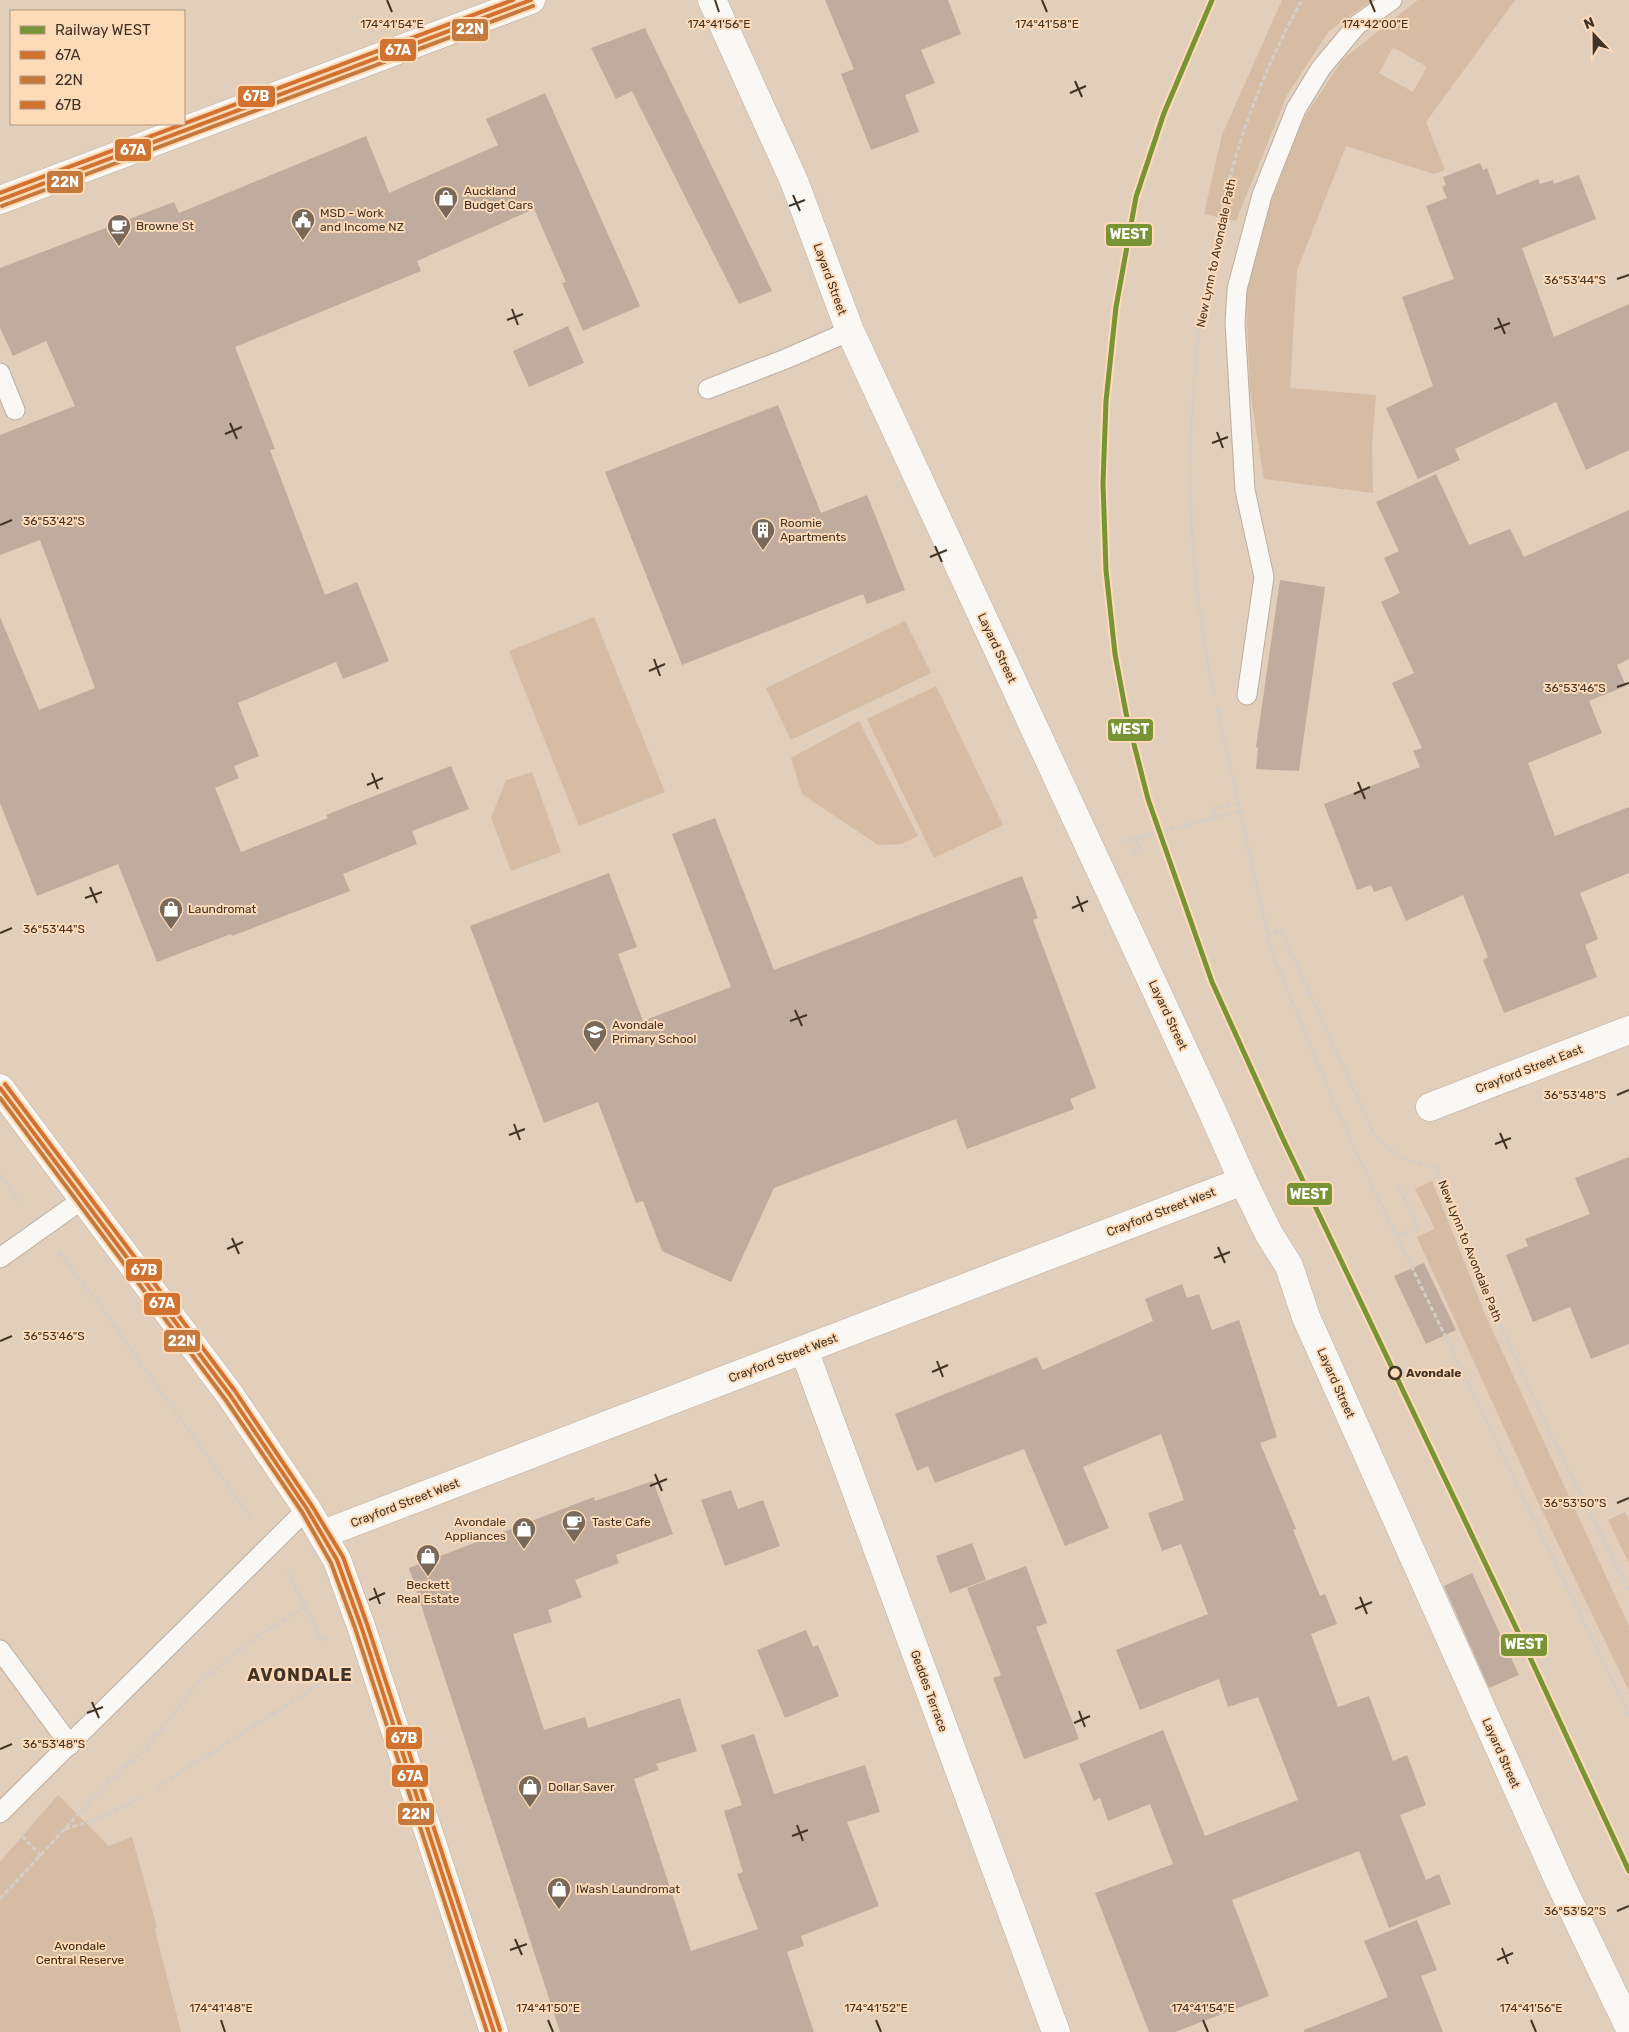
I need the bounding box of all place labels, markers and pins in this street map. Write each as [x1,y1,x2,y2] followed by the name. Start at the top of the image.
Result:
[464,184,533,212] place label: Auckland Budget Cars
[433,185,459,219] shop icon: Auckland Budget Cars
[320,206,404,234] place label: MSD - Work and Income NZ
[290,207,316,241] public building icon: MSD - Work and Income NZ
[106,213,132,247] cafe icon: Browne St
[136,219,194,233] place label: Browne St
[780,516,846,544] place label: Roomie Apartments
[750,517,776,551] building icon: Roomie Apartments
[158,896,184,930] shop icon: Laundromat
[188,902,257,916] place label: Laundromat
[612,1018,696,1046] place label: Avondale Primary School
[582,1019,608,1053] school or university icon: Avondale Primary School
[1388,1366,1402,1380] marker: Avondale
[1406,1366,1461,1380] place label: Avondale
[561,1509,587,1543] cafe icon: Taste Cafe
[444,1515,506,1543] place label: Avondale Appliances
[592,1515,651,1529] place label: Taste Cafe
[511,1516,537,1550] shop icon: Avondale Appliances
[415,1543,441,1577] shop icon: Beckett Real Estate
[396,1578,460,1606] place label: Beckett Real Estate
[517,1774,543,1808] shop icon: Dollar Saver
[548,1780,615,1794] place label: Dollar Saver
[546,1876,572,1910] shop icon: IWash Laundromat
[576,1882,680,1896] place label: IWash Laundromat

